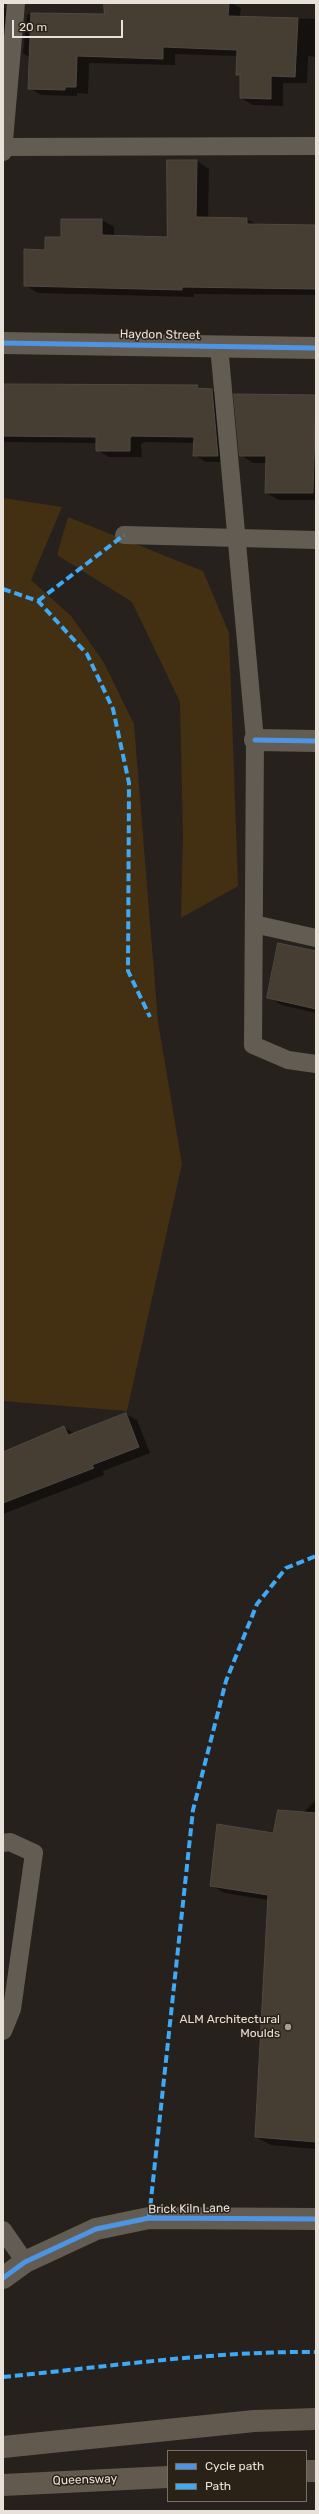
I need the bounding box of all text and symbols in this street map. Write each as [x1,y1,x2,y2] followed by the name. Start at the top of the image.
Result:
[14,12,125,38] scale bar
[19,20,47,34] text: 20 m
[120,327,200,343] street label: Haydon Street
[179,2013,280,2041] place label: ALM Architectural Moulds
[283,2022,293,2032] marker: ALM Architectural Moulds
[148,2201,230,2217] street label: Brick Kiln Lane
[167,2450,307,2502] legend
[205,2459,264,2473] text: Cycle path
[52,2472,118,2488] street label: Queensway
[205,2479,231,2493] text: Path

